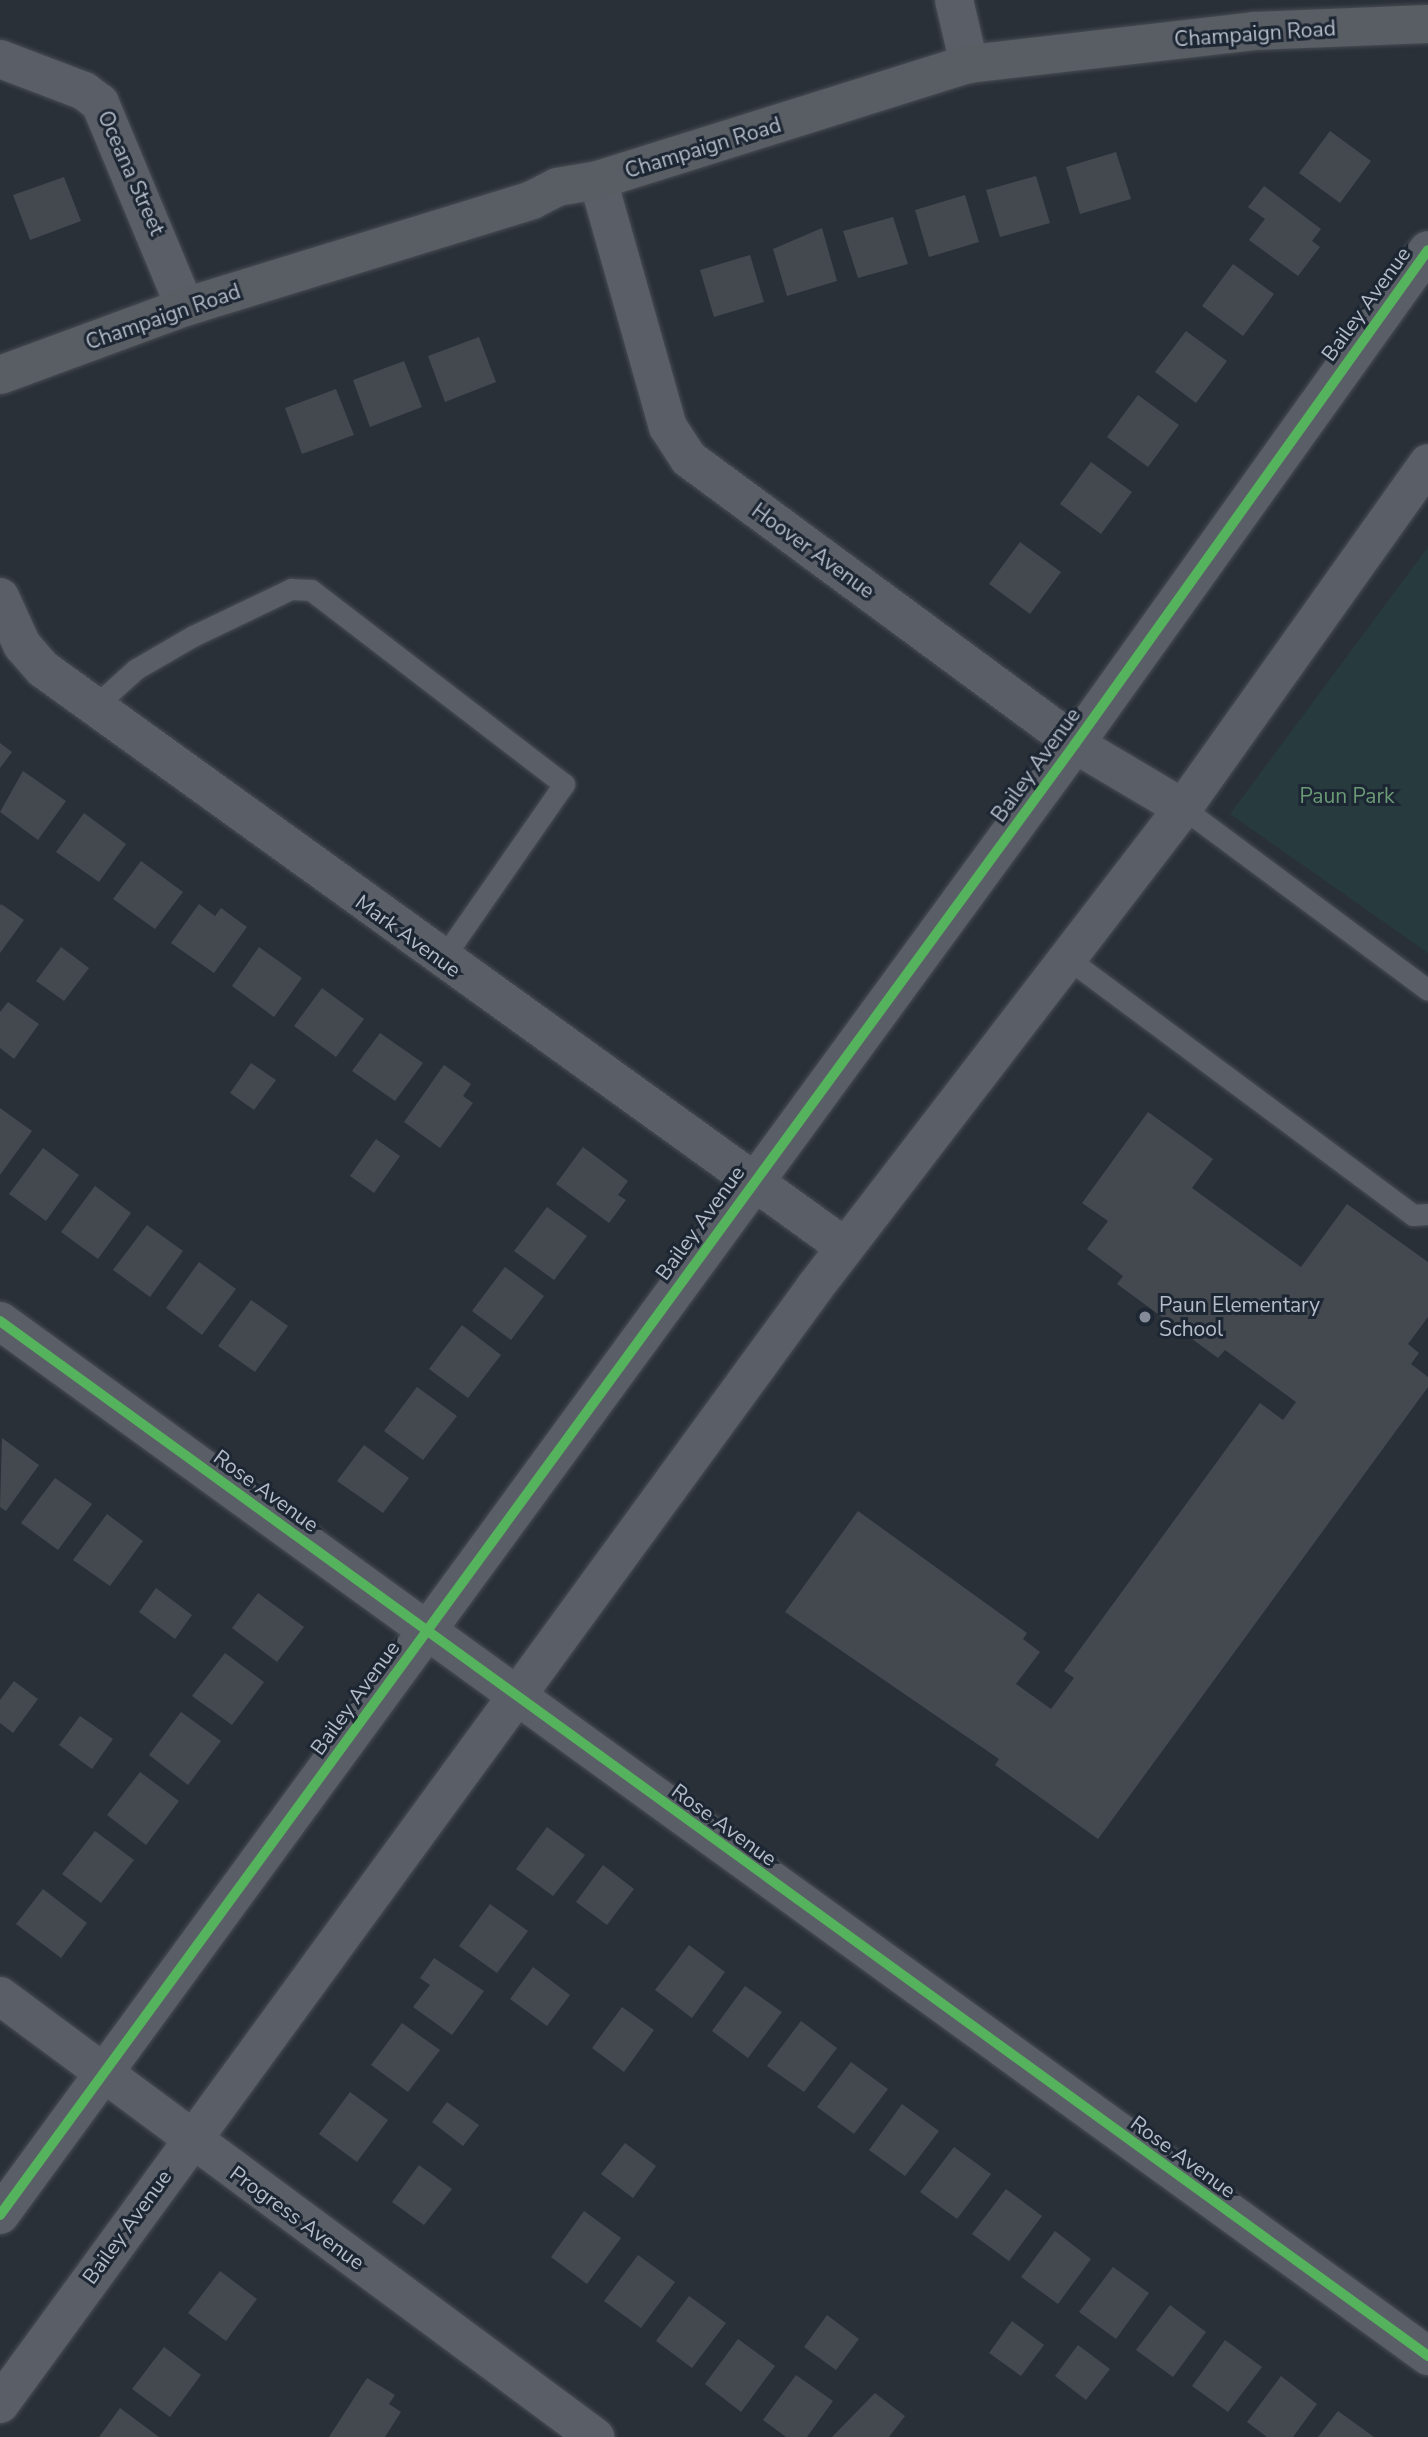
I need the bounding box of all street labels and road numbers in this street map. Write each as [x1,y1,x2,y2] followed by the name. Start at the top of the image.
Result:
[1173,16,1337,52] street label: Champaign Road
[92,107,170,239] street label: Oceana Street
[622,112,784,184] street label: Champaign Road
[1316,242,1416,366] street label: Bailey Avenue
[82,279,244,355] street label: Champaign Road
[747,498,879,604] street label: Hoover Avenue
[986,703,1086,827] street label: Bailey Avenue
[350,889,466,983] street label: Mark Avenue
[650,1161,750,1285] street label: Bailey Avenue
[209,1444,323,1538] street label: Rose Avenue
[305,1636,405,1760] street label: Bailey Avenue
[667,1778,781,1872] street label: Rose Avenue
[1126,2110,1240,2204] street label: Rose Avenue
[225,2161,369,2275] street label: Progress Avenue
[77,2165,177,2289] street label: Bailey Avenue

